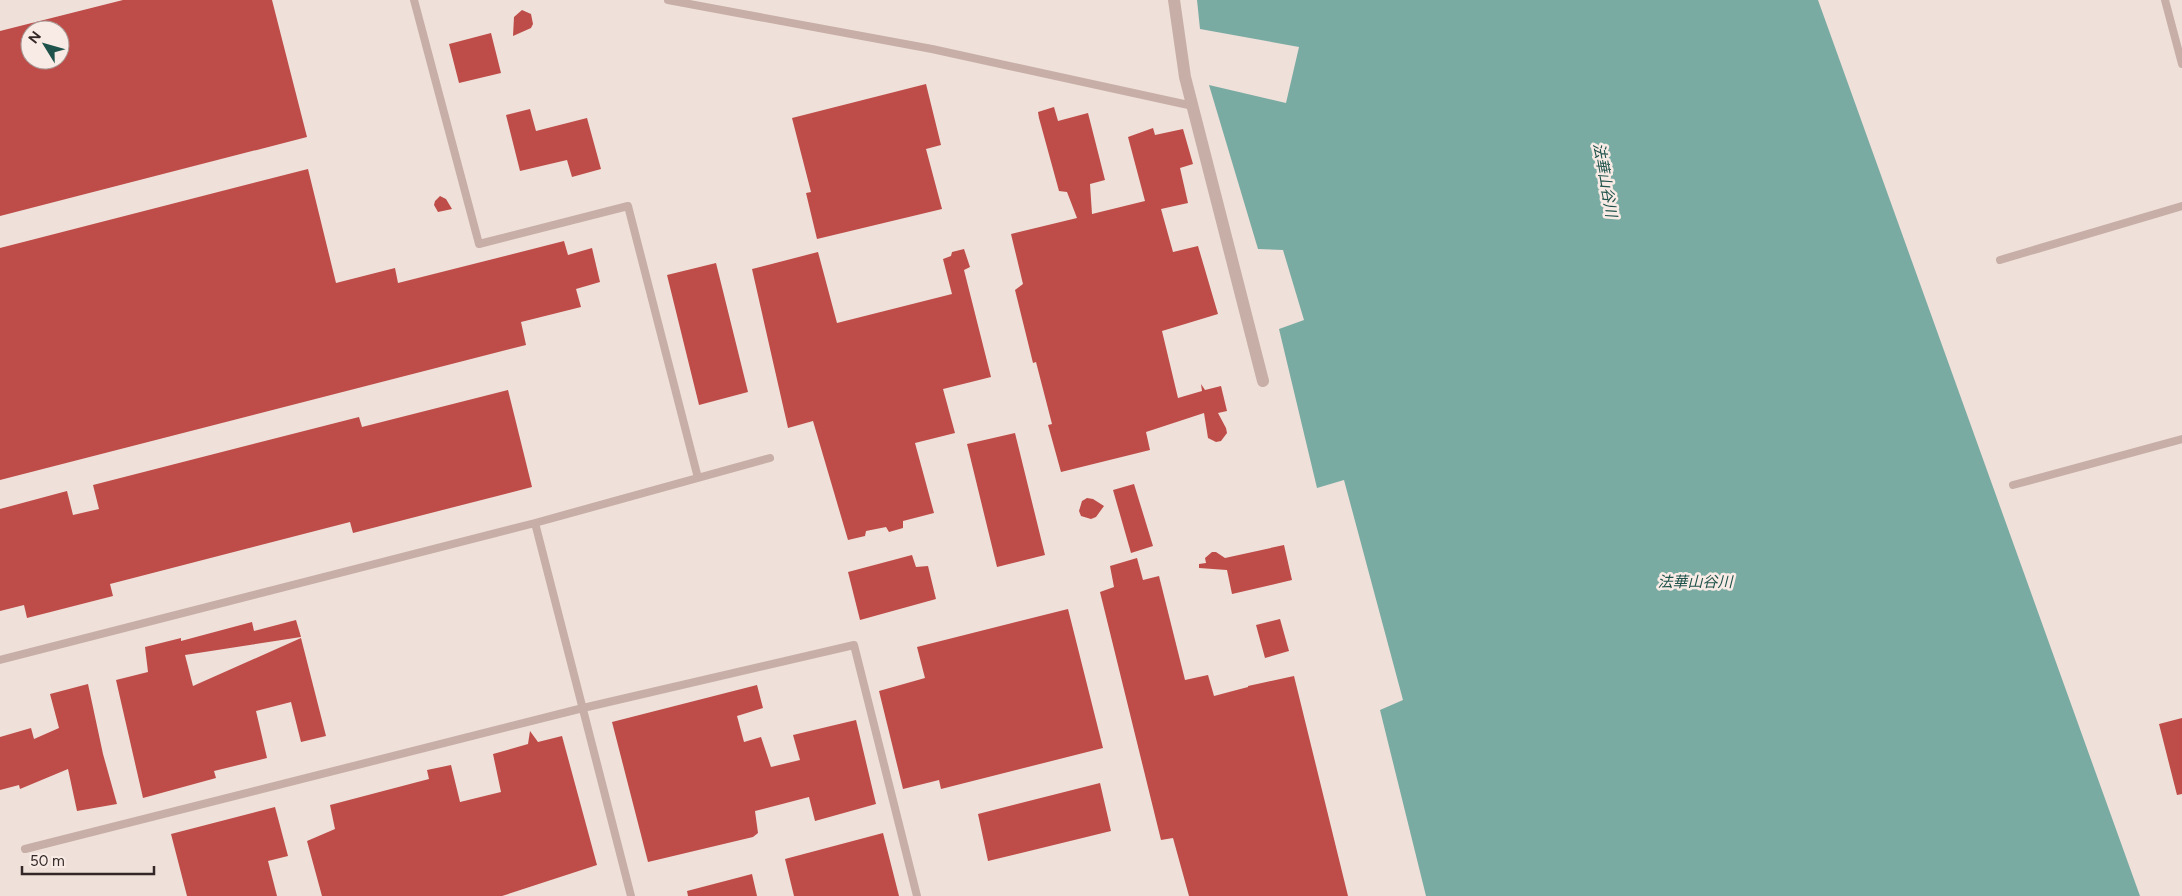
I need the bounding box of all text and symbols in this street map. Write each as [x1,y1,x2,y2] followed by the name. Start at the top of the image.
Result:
[20,20,70,70] north arrow
[25,28,45,47] text: N
[1590,141,1621,220] water label: 法華山谷川
[1657,573,1734,591] water label: 法華山谷川
[22,844,155,876] scale bar
[30,852,65,870] text: 50 m

